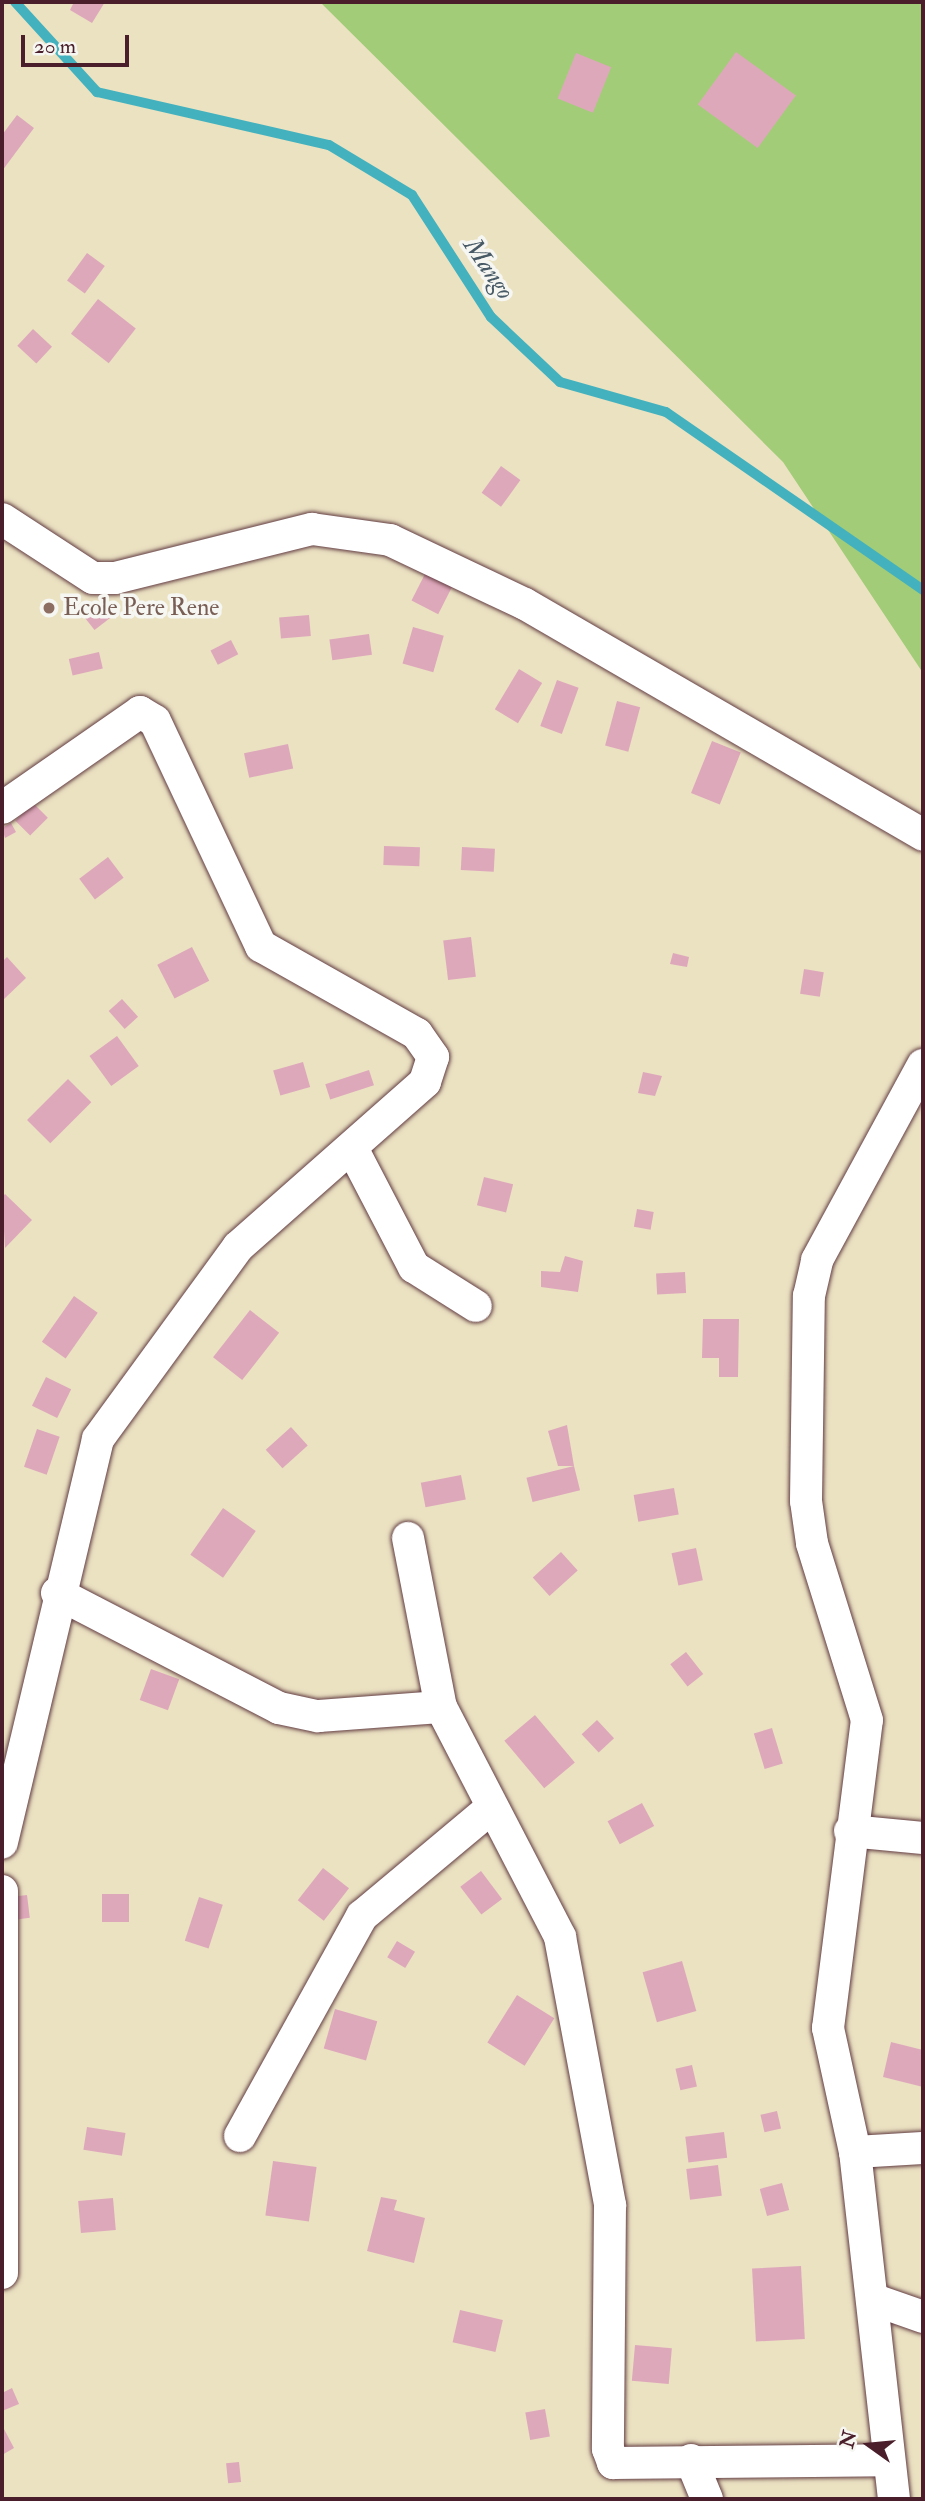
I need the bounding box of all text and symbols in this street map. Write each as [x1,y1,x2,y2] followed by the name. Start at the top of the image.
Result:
[24,21,133,65] scale bar
[34,33,76,60] text: 20 m
[456,232,520,306] water label: Mango
[63,594,219,622] place label: Ecole Pere Rene
[41,600,57,616] marker: Ecole Pere Rene
[834,2410,904,2480] north arrow
[835,2428,863,2451] text: N

